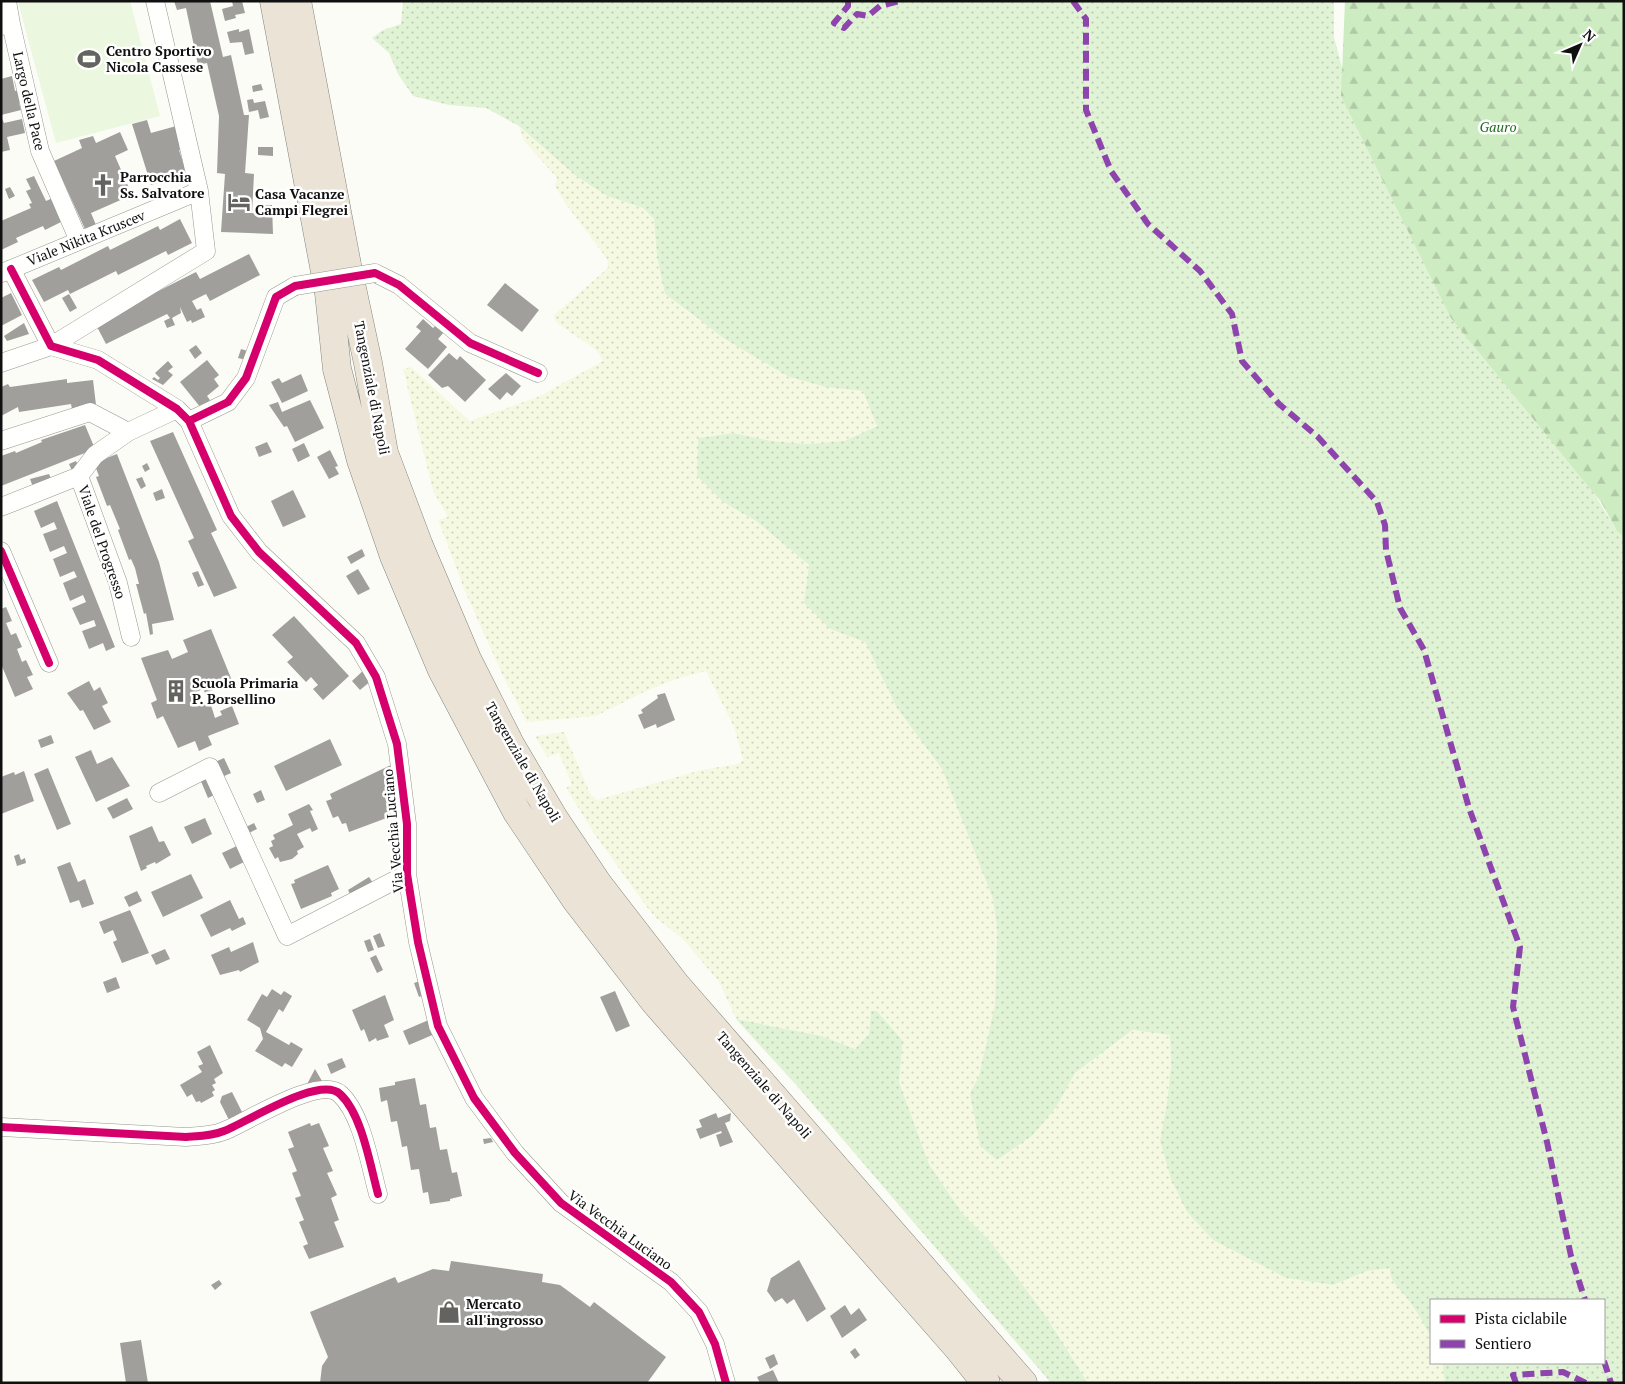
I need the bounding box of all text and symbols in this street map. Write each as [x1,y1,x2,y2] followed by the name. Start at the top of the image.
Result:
[1555,20,1605,70] north arrow
[1579,25,1600,46] text: N
[106,41,212,76] place label: Centro Sportivo Nicola Cassese
[76,46,102,72] sports icon: Centro Sportivo Nicola Cassese
[9,50,50,152] street label: Largo della Pace
[1479,117,1517,136] park label: Gauro
[120,167,205,202] place label: Parrocchia Ss. Salvatore
[90,172,116,198] church icon: Parrocchia Ss. Salvatore
[255,184,348,219] place label: Casa Vacanze Campi Flegrei
[226,189,252,215] hotel icon: Casa Vacanze Campi Flegrei
[24,205,149,270] street label: Viale Nikita Kruscev
[350,319,395,456] street label: Tangenziale di Napoli
[74,482,131,601] street label: Viale del Progresso
[192,673,299,708] place label: Scuola Primaria P. Borsellino
[163,678,189,704] building icon: Scuola Primaria P. Borsellino
[481,698,566,825] street label: Tangenziale di Napoli
[378,768,407,894] street label: Via Vecchia Luciano
[713,1027,816,1142] street label: Tangenziale di Napoli
[564,1185,676,1274] street label: Via Vecchia Luciano
[466,1294,543,1329] place label: Mercato all'ingrosso
[436,1299,462,1325] shop icon: Mercato all'ingrosso
[1430,1299,1605,1364] legend
[1475,1308,1567,1328] text: Pista ciclabile
[1475,1333,1531,1353] text: Sentiero

